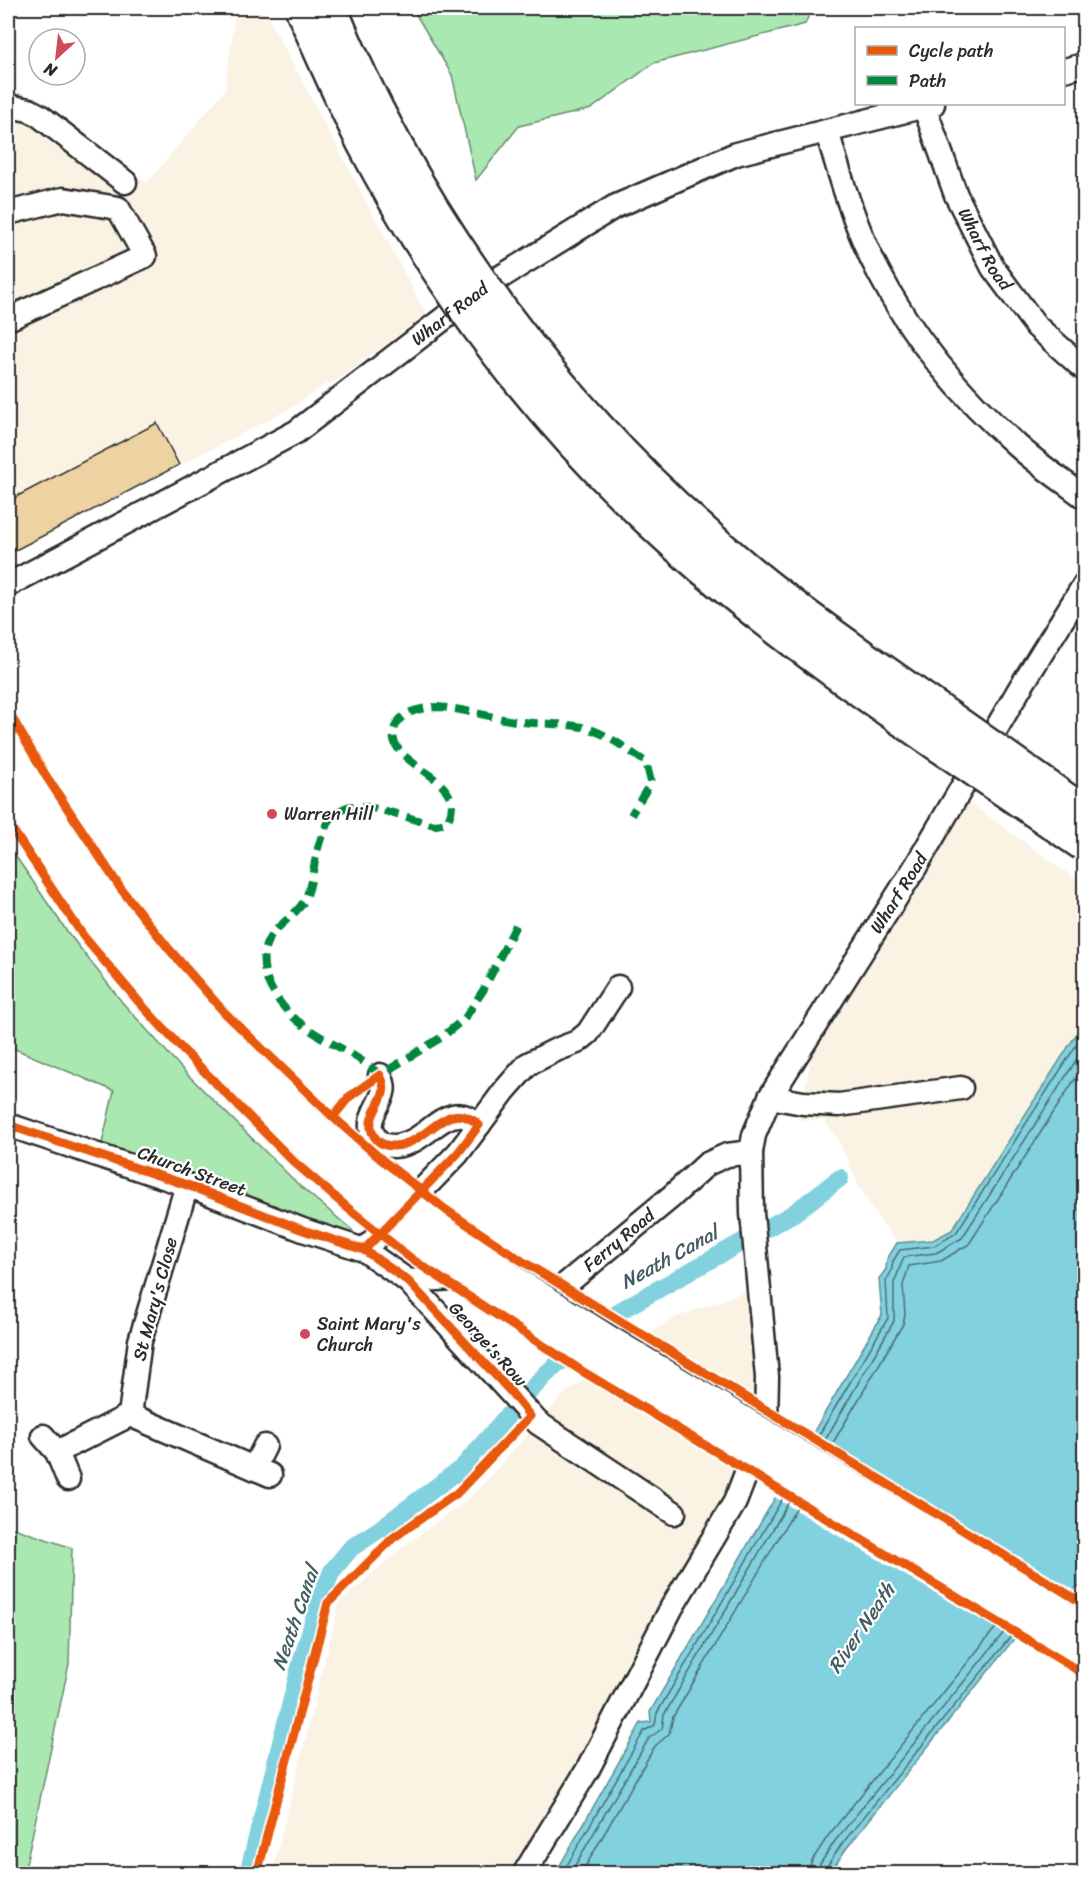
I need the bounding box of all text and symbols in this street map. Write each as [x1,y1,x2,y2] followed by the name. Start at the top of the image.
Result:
[27,27,87,87] north arrow
[855,27,1065,105] legend
[909,35,993,67] text: Cycle path
[38,54,63,86] text: N
[909,65,946,97] text: Path
[949,202,1022,299] street label: Wharf Road
[404,273,497,354] street label: Wharf Road
[284,798,374,830] place label: Warren Hill
[265,807,279,821] marker: Warren Hill
[861,845,937,940] street label: Wharf Road
[133,1137,251,1206] street label: Church Street
[575,1199,663,1280] street label: Ferry Road
[614,1214,729,1299] water label: Neath Canal
[123,1234,187,1364] street label: St Mary's Close
[441,1294,536,1395] street label: George's Row
[317,1308,421,1361] place label: Saint Mary's Church
[298,1327,312,1341] marker: Saint Mary's Church
[261,1557,331,1675] water label: Neath Canal
[818,1575,906,1681] water label: River Neath

